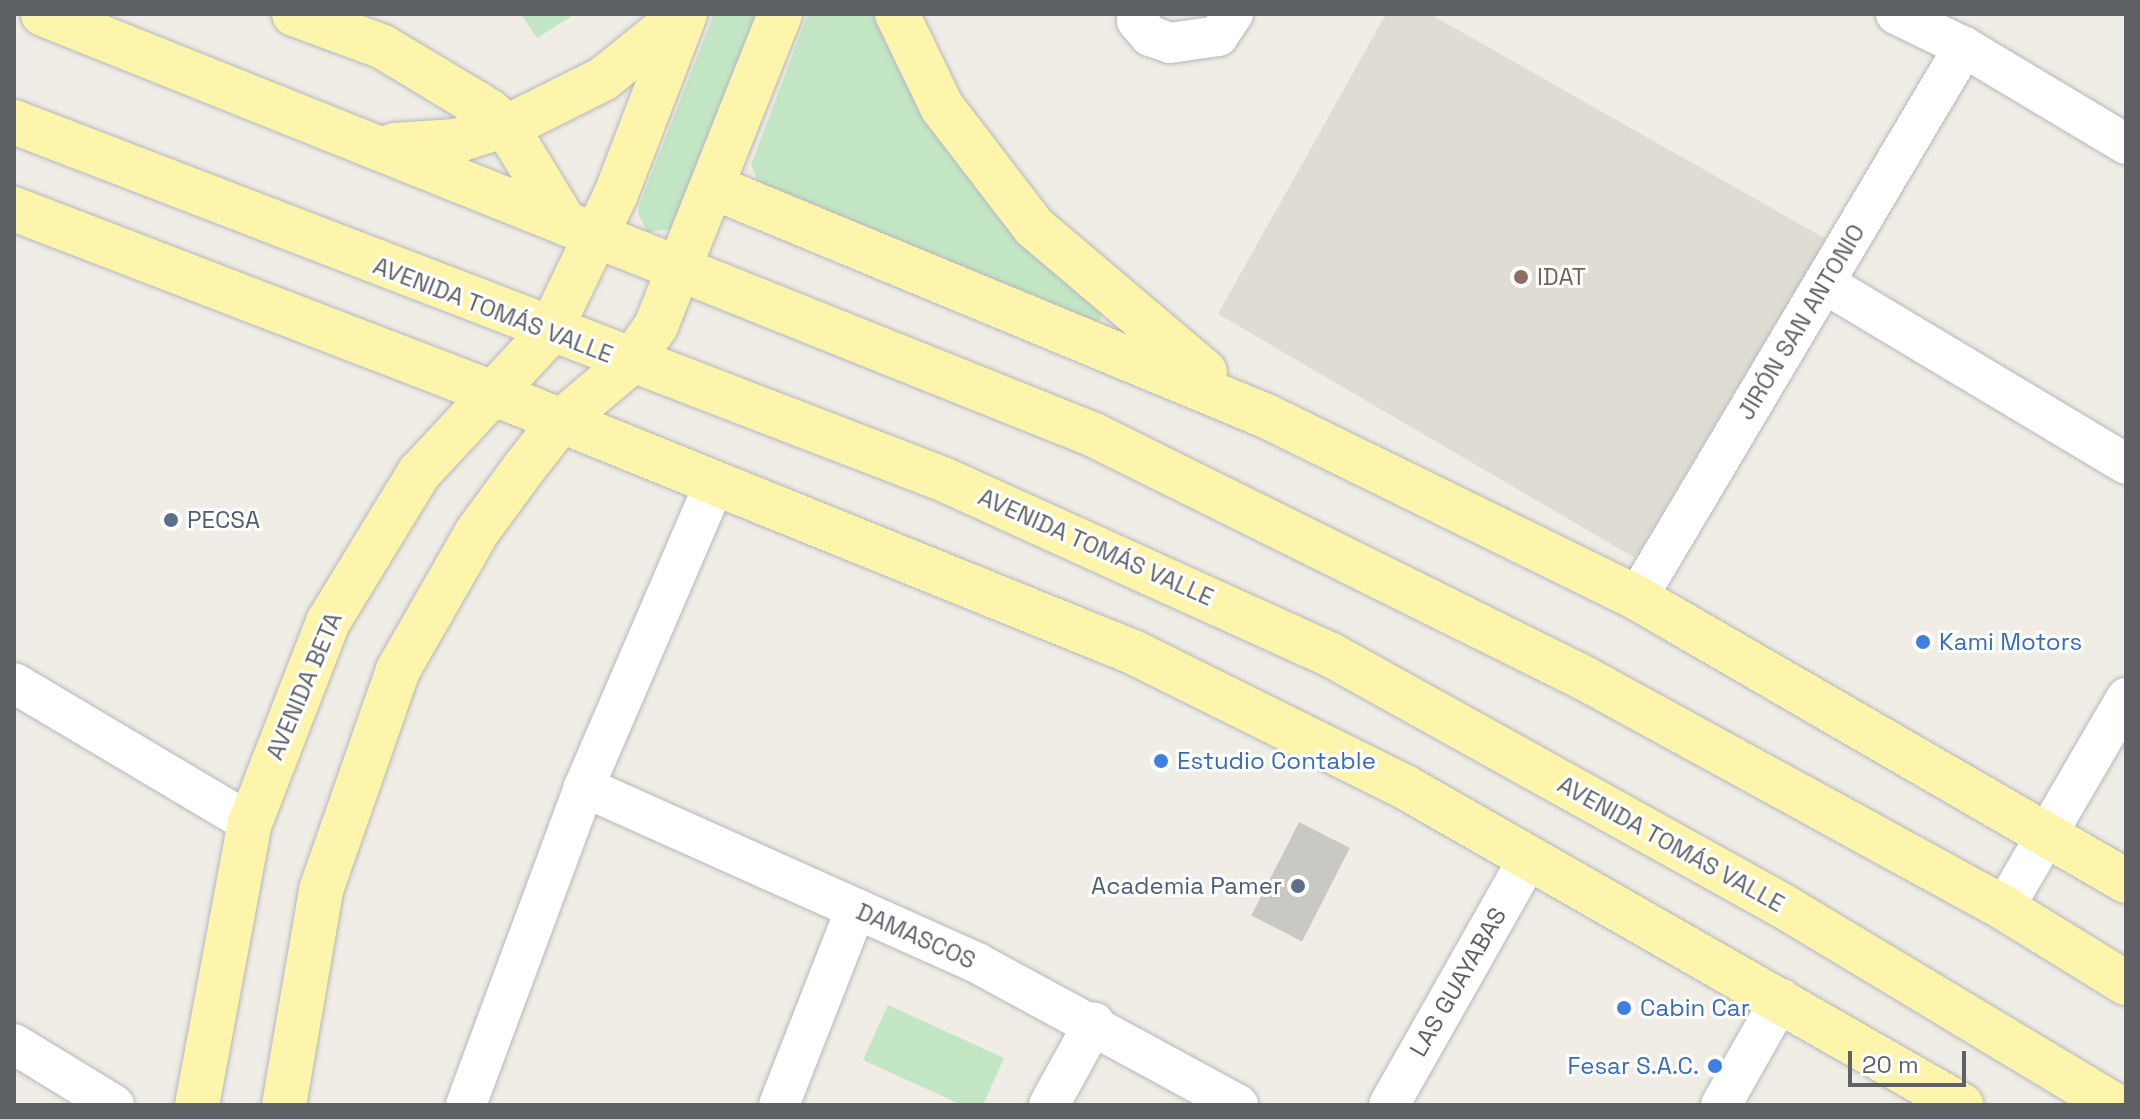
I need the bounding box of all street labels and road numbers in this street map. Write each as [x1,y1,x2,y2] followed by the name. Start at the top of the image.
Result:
[1731,219,1871,425] street label: JIRÓN SAN ANTONIO
[369,251,617,369] street label: AVENIDA TOMÁS VALLE
[973,482,1219,612] street label: AVENIDA TOMÁS VALLE
[260,608,348,764] street label: AVENIDA BETA
[1552,769,1790,919] street label: AVENIDA TOMÁS VALLE
[852,897,980,975] street label: DAMASCOS
[1404,902,1512,1062] street label: LAS GUAYABAS

